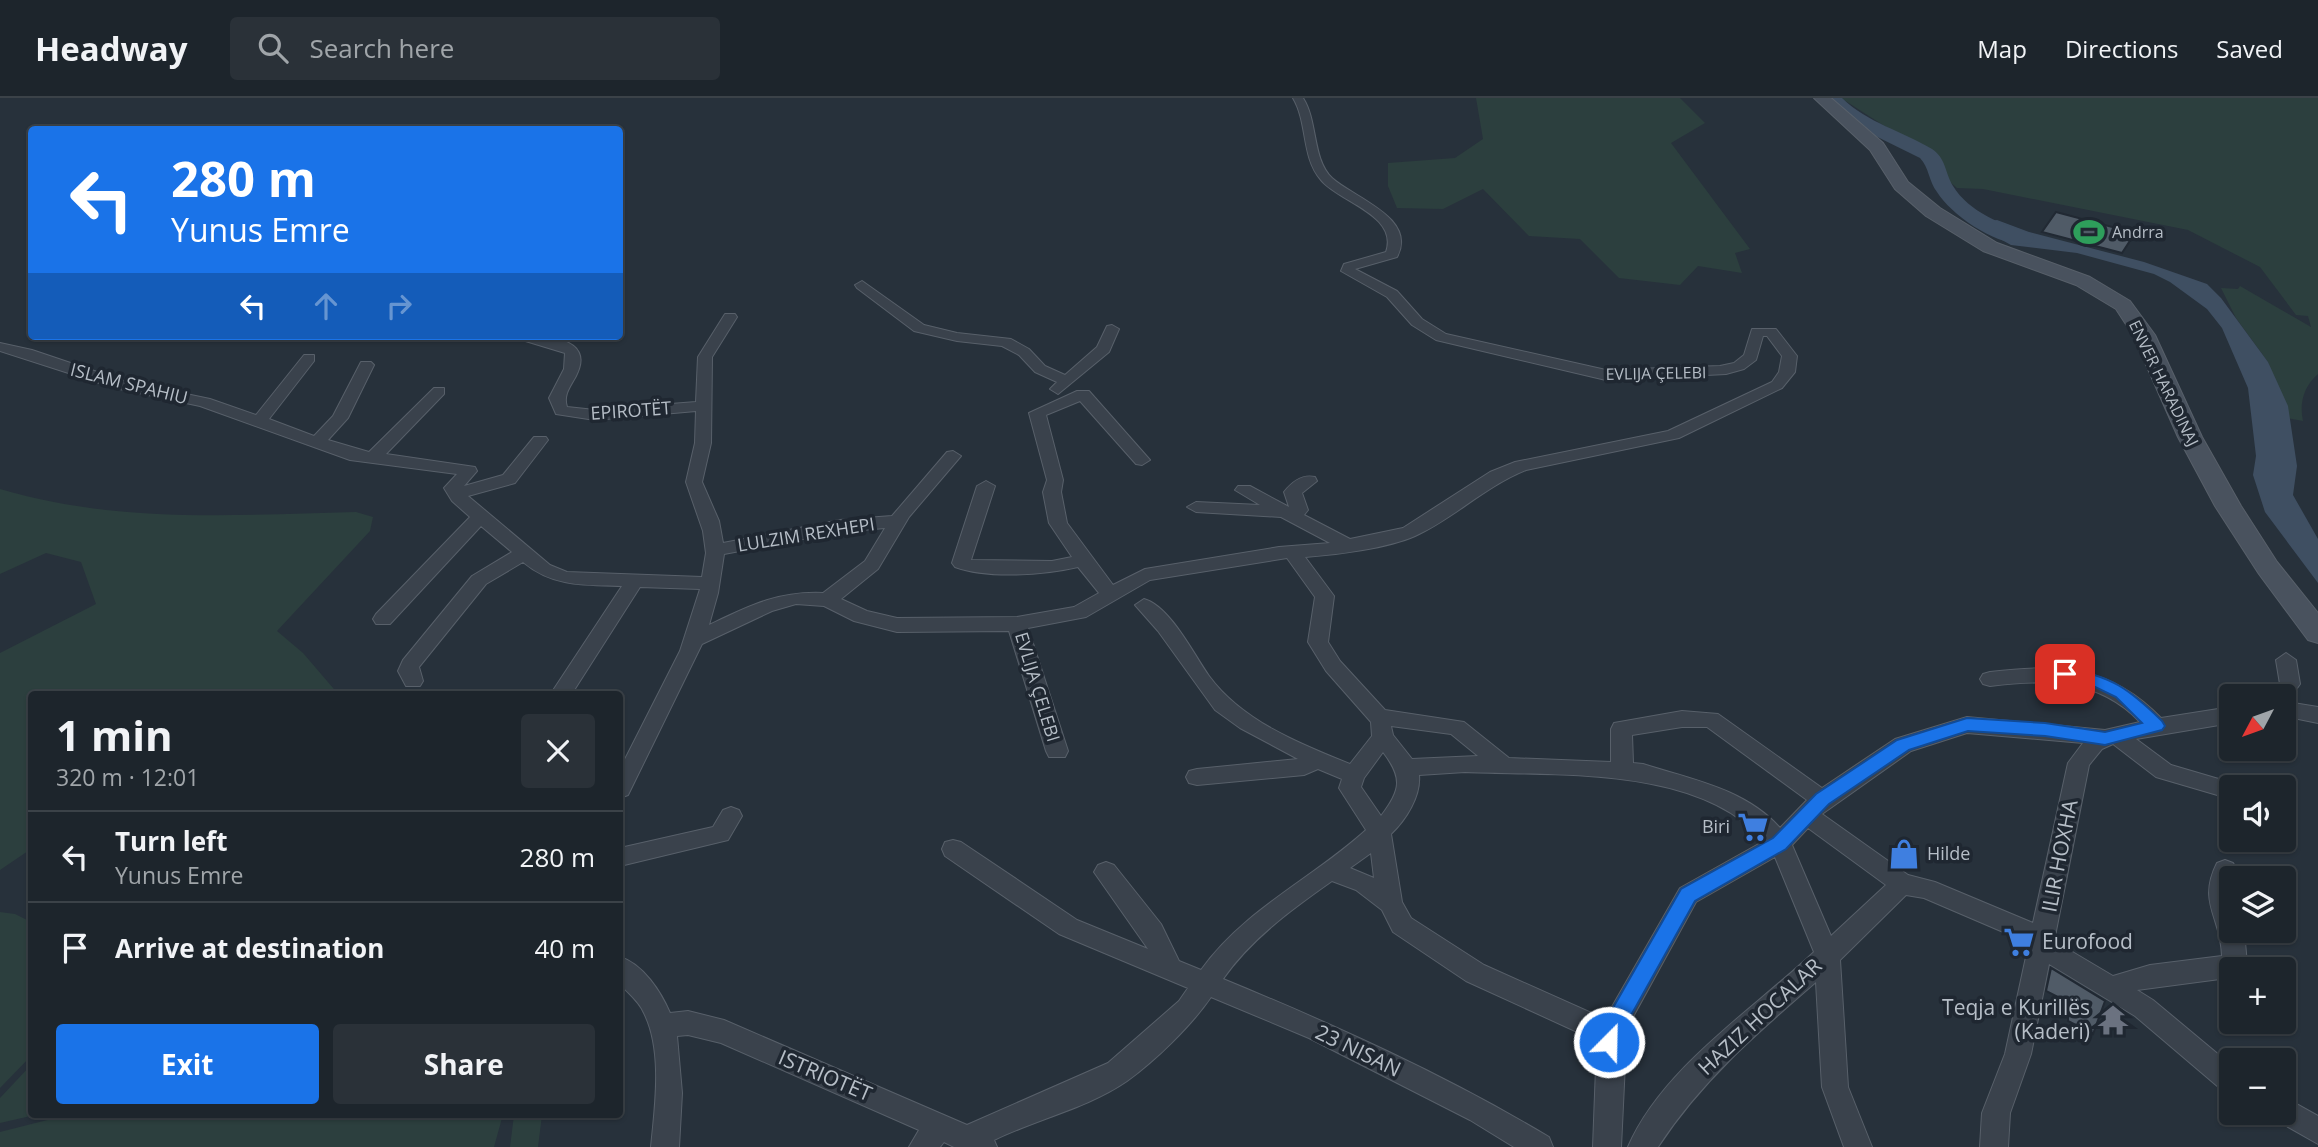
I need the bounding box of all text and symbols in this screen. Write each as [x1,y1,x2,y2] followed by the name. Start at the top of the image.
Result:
[230,17,720,80] search box
[35,26,188,71] text: Headway
[254,29,292,67] icon: search
[310,30,454,66] text: Search here
[1977,32,2027,65] text: Map
[2065,32,2178,65] text: Directions
[2216,32,2283,65] text: Saved
[171,145,316,211] text: 280 m
[56,154,147,245] icon: left
[171,208,350,251] text: Yunus Emre
[2072,215,2106,249] sports icon: Andrra
[2112,221,2164,243] place label: Andrra
[234,287,272,325] icon: left
[307,287,345,325] icon: ahead
[380,287,418,325] icon: right
[2124,316,2204,450] street label: ENVER HARADINAJ
[68,357,190,409] street label: ISLAM SPAHIU
[1605,361,1707,385] street label: EVLIJA ÇELEBI
[590,395,672,425] street label: EPIROTËT
[735,511,876,557] street label: LULZIM REXHEPI
[1010,629,1066,744] street label: EVLIJA ÇELEBI
[2035,644,2095,704] pin
[2046,655,2084,693] icon: arrive
[2219,684,2296,761] north arrow
[2219,684,2296,1125] map controls
[56,706,173,763] text: 1 min
[521,714,595,788] button: close
[56,761,199,793] text: 320 m · 12:01
[2219,775,2296,852] button: sound
[2034,797,2084,914] street label: ILIR HOXHA
[1736,810,1770,844] supermarket icon: Biri
[1702,814,1730,838] place label: Biri
[115,823,227,859] text: Turn left
[1887,837,1921,871] shop icon: Hilde
[56,838,94,876] icon: left
[520,839,595,875] text: 280 m
[1927,841,1970,865] place label: Hilde
[115,859,244,891] text: Yunus Emre
[2219,866,2296,943] button: layers
[2002,925,2036,959] supermarket icon: Eurofood
[2042,927,2133,955] place label: Eurofood
[56,929,94,967] icon: arrive
[115,930,384,966] text: Arrive at destination
[534,930,595,966] text: 40 m
[1691,952,1827,1081] street label: HAZIZ HOCALAR
[2219,957,2296,1034] button: +
[1942,993,2090,1045] place label: Teqja e Kurillës (Kaderi)
[2096,1003,2130,1037] temple icon: Teqja e Kurillës (Kaderi)
[1572,1005,1646,1079] position arrow
[1311,1017,1406,1083] street label: 23 NISAN
[56,1024,319,1104] button: Exit
[333,1024,595,1104] button: Share
[774,1043,877,1107] street label: ISTRIOTËT
[2219,1048,2296,1125] button: −

